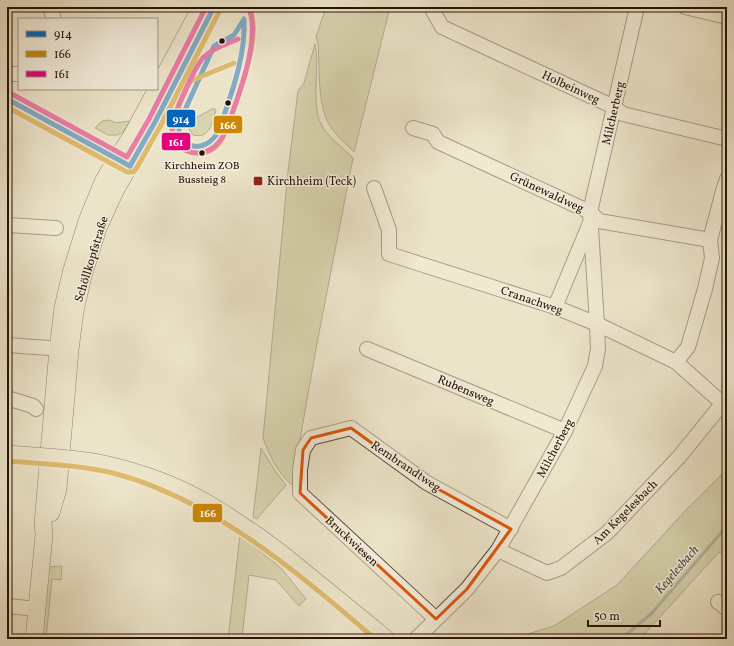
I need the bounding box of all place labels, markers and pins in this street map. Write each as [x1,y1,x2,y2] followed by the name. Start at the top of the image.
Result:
[217,36,227,46] unlabelled marker
[223,98,233,108] unlabelled marker
[197,148,207,158] marker: Kirchheim ZOB Bussteig 8
[164,159,240,188] place label: Kirchheim ZOB Bussteig 8
[267,174,356,190] place label: Kirchheim (Teck)
[252,175,264,187] marker: Kirchheim (Teck)

